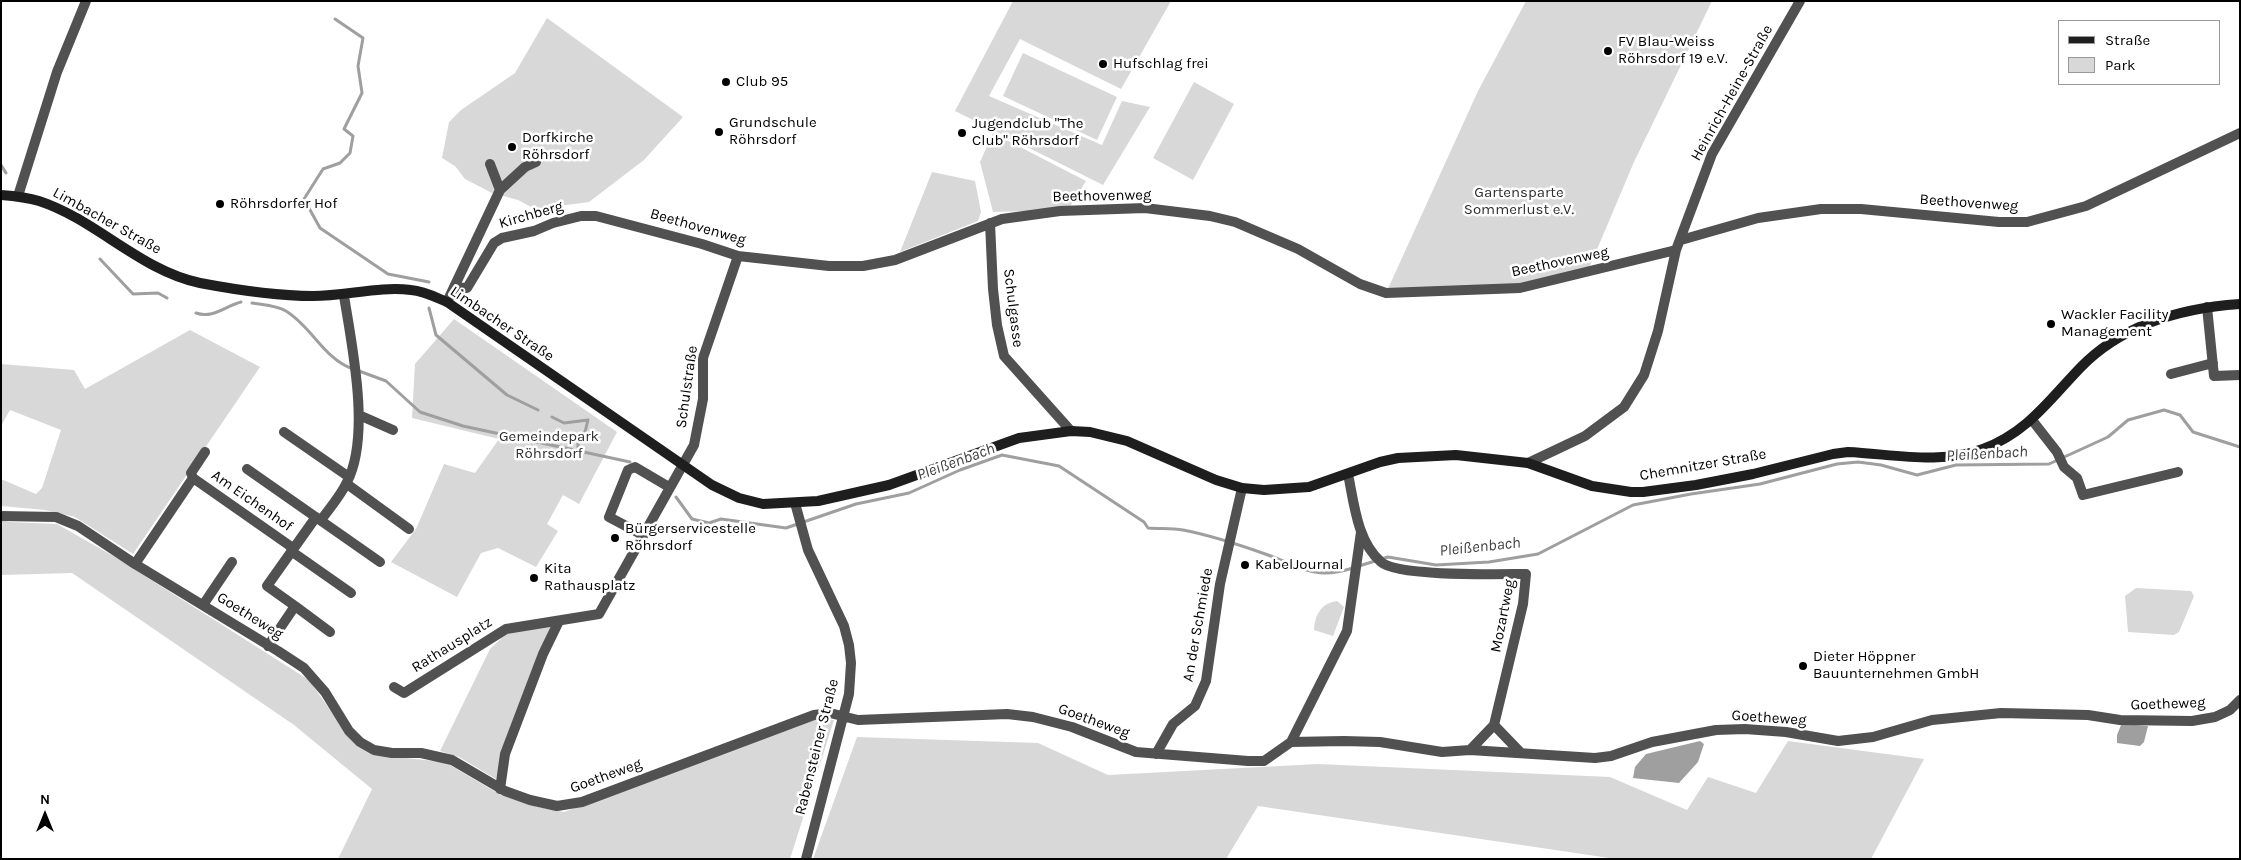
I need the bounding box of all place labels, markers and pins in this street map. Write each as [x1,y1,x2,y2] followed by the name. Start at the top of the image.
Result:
[1618,33,1728,68] place label: FV Blau-Weiss Röhrsdorf 19 e.V.
[1602,45,1614,57] marker: FV Blau-Weiss Röhrsdorf 19 e.V.
[1113,55,1209,73] place label: Hufschlag frei
[1097,58,1109,70] marker: Hufschlag frei
[736,73,788,91] place label: Club 95
[720,76,732,88] marker: Club 95
[729,114,817,149] place label: Grundschule Röhrsdorf
[972,115,1084,150] place label: Jugendclub "The Club" Röhrsdorf
[713,126,725,138] marker: Grundschule Röhrsdorf
[956,127,968,139] marker: Jugendclub "The Club" Röhrsdorf
[522,129,593,164] place label: Dorfkirche Röhrsdorf
[506,141,518,153] marker: Dorfkirche Röhrsdorf
[230,195,337,213] place label: Röhrsdorfer Hof
[214,198,226,210] marker: Röhrsdorfer Hof
[2061,306,2169,341] place label: Wackler Facility Management
[2045,318,2057,330] marker: Wackler Facility Management
[625,520,756,555] place label: Bürgerservicestelle Röhrsdorf
[609,532,621,544] marker: Bürgerservicestelle Röhrsdorf
[1255,556,1343,574] place label: KabelJournal
[1239,559,1251,571] marker: KabelJournal
[544,560,635,595] place label: Kita Rathausplatz
[528,572,540,584] marker: Kita Rathausplatz
[1813,648,1979,683] place label: Dieter Höppner Bauunternehmen GmbH
[1797,660,1809,672] marker: Dieter Höppner Bauunternehmen GmbH

